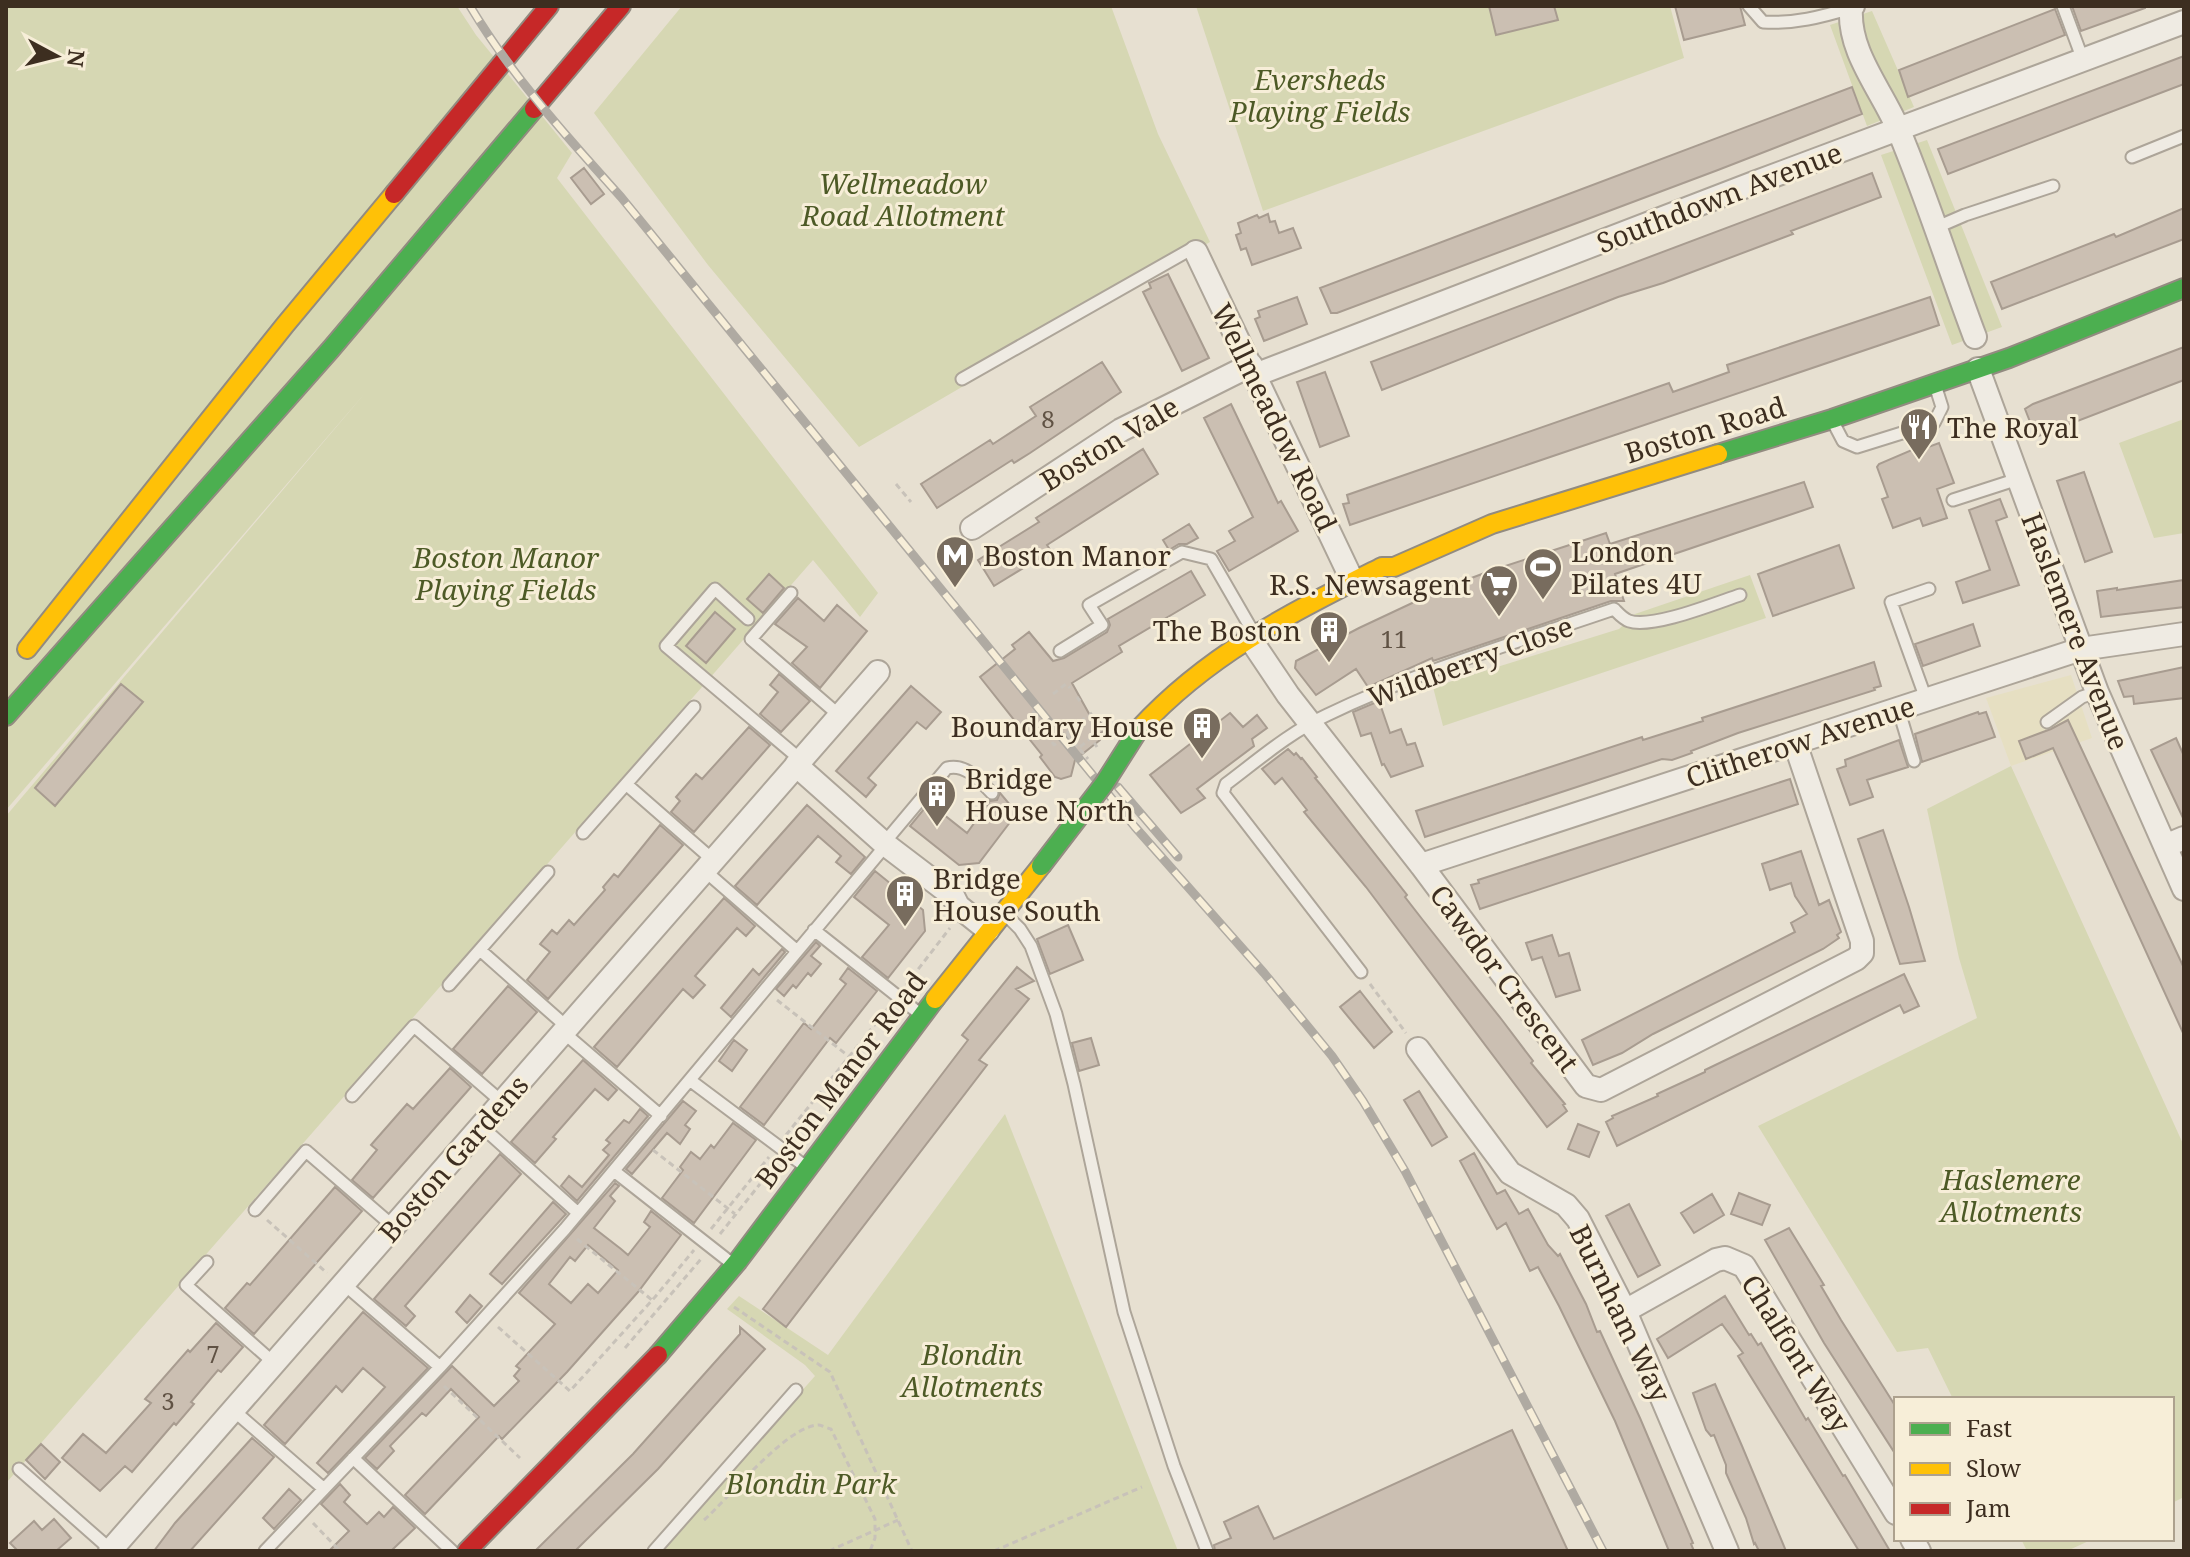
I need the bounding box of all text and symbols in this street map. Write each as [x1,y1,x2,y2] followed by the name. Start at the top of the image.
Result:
[16,16,96,96] north arrow
[61,48,93,69] text: N
[1229,60,1411,130] park label: Eversheds Playing Fields
[1591,133,1847,261] street label: Southdown Avenue
[800,164,1005,234] park label: Wellmeadow Road Allotment
[1203,297,1347,537] street label: Wellmeadow Road
[1033,387,1185,499] street label: Boston Vale
[1620,387,1790,471] street label: Boston Road
[1041,402,1055,435] house number: 8
[1898,406,1940,461] restaurant icon: The Royal
[1947,408,2079,446] place label: The Royal
[2013,507,2139,755] street label: Haslemere Avenue
[1571,532,1702,602] place label: London Pilates 4U
[934,534,976,589] metro station icon: Boston Manor
[983,536,1171,574] place label: Boston Manor
[412,538,600,608] park label: Boston Manor Playing Fields
[1522,546,1564,601] sports icon: London Pilates 4U
[1478,563,1520,618] supermarket icon: R.S. Newsagent
[1269,565,1471,603] place label: R.S. Newsagent
[1362,606,1578,716] street label: Wildberry Close
[1308,609,1350,664] building icon: The Boston
[1153,611,1301,649] place label: The Boston
[1381,622,1407,655] house number: 11
[1681,686,1919,796] street label: Clitherow Avenue
[1181,705,1223,760] building icon: Boundary House
[951,707,1174,745] place label: Boundary House
[965,759,1134,829] place label: Bridge House North
[916,773,958,828] building icon: Bridge House North
[933,859,1101,929] place label: Bridge House South
[884,873,926,928] building icon: Bridge House South
[1422,876,1588,1080] street label: Cawdor Crescent
[746,963,934,1195] street label: Boston Manor Road
[370,1066,536,1250] street label: Boston Gardens
[1938,1160,2082,1230] park label: Haslemere Allotments
[1562,1218,1680,1408] street label: Burnham Way
[1733,1267,1861,1439] street label: Chalfont Way
[899,1335,1043,1405] park label: Blondin Allotments
[206,1337,220,1370] house number: 7
[161,1384,175,1417] house number: 3
[1894,1397,2174,1541] legend
[1966,1411,2012,1444] text: Fast
[1966,1451,2021,1484] text: Slow
[724,1464,898,1502] park label: Blondin Park
[1965,1491,2011,1524] text: Jam

